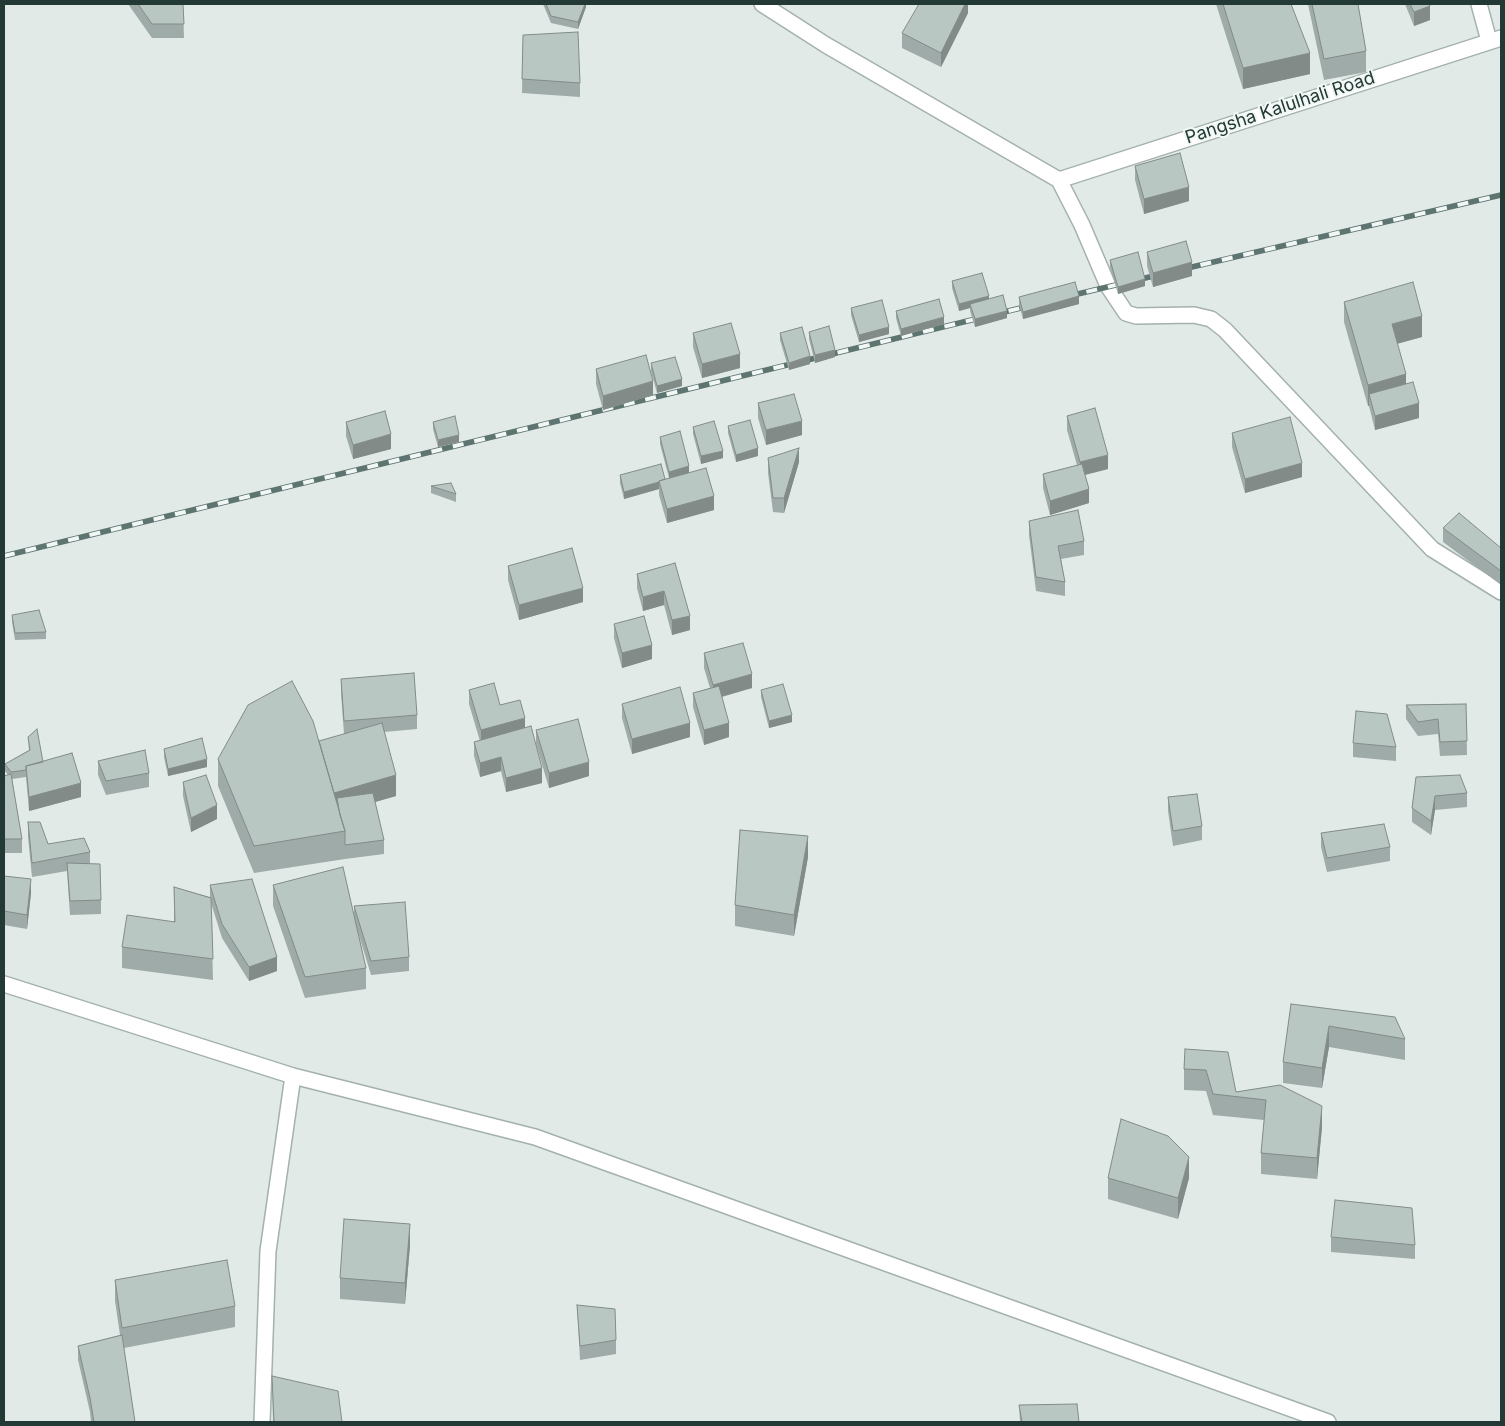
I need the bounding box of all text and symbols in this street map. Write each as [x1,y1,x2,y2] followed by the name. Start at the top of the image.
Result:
[1182,67,1378,149] street label: Pangsha Kalulhali Road

